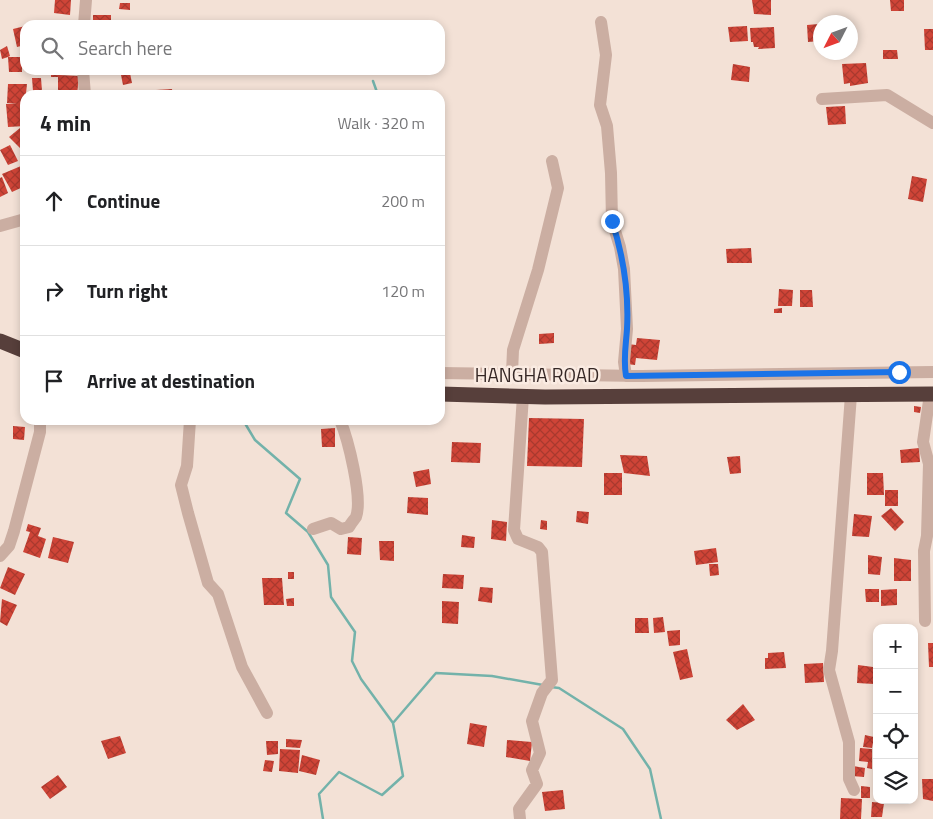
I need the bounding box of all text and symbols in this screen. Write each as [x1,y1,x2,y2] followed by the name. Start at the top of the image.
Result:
[813,15,858,60] north arrow
[20,20,445,75] search box
[78,33,172,62] text: Search here
[38,34,66,62] icon: search
[40,107,91,139] text: 4 min
[337,111,425,135] text: Walk · 320 m
[87,186,160,215] text: Continue
[40,187,68,215] icon: ahead
[381,189,425,213] text: 200 m
[601,210,624,233] route end
[87,276,168,305] text: Turn right
[40,277,68,305] icon: right
[381,279,425,303] text: 120 m
[475,360,599,389] street label: HANGHA ROAD
[888,361,911,384] route start
[87,366,255,395] text: Arrive at destination
[40,367,68,395] icon: arrive
[873,624,918,804] map controls
[873,624,918,669] button: +
[873,669,918,714] button: −
[873,714,918,759] button: locate
[873,759,918,804] button: layers

